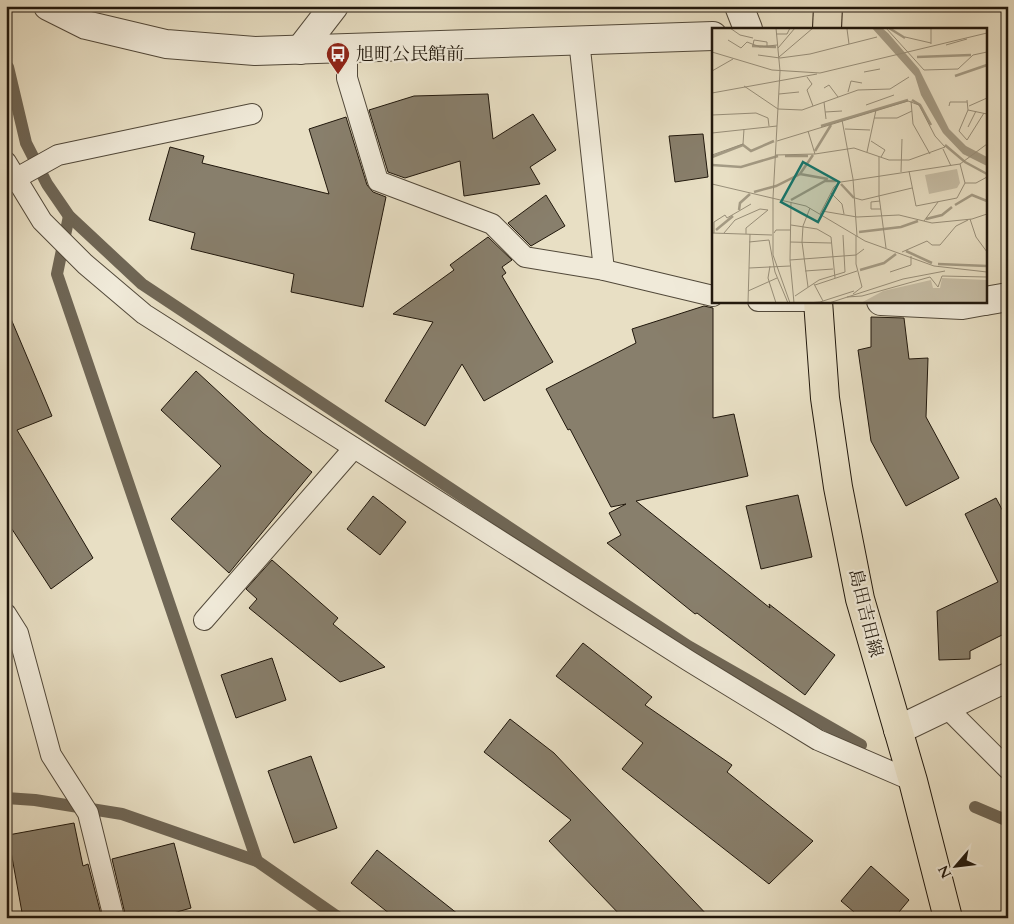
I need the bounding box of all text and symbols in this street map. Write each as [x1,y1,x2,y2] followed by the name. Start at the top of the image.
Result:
[712,28,986,302] inset map
[325,41,351,75] bus stop icon: 旭町公民館前
[356,42,464,67] place label: 旭町公民館前
[842,566,889,660] street label: 島田吉田線
[932,842,982,892] north arrow
[934,862,956,882] text: N

